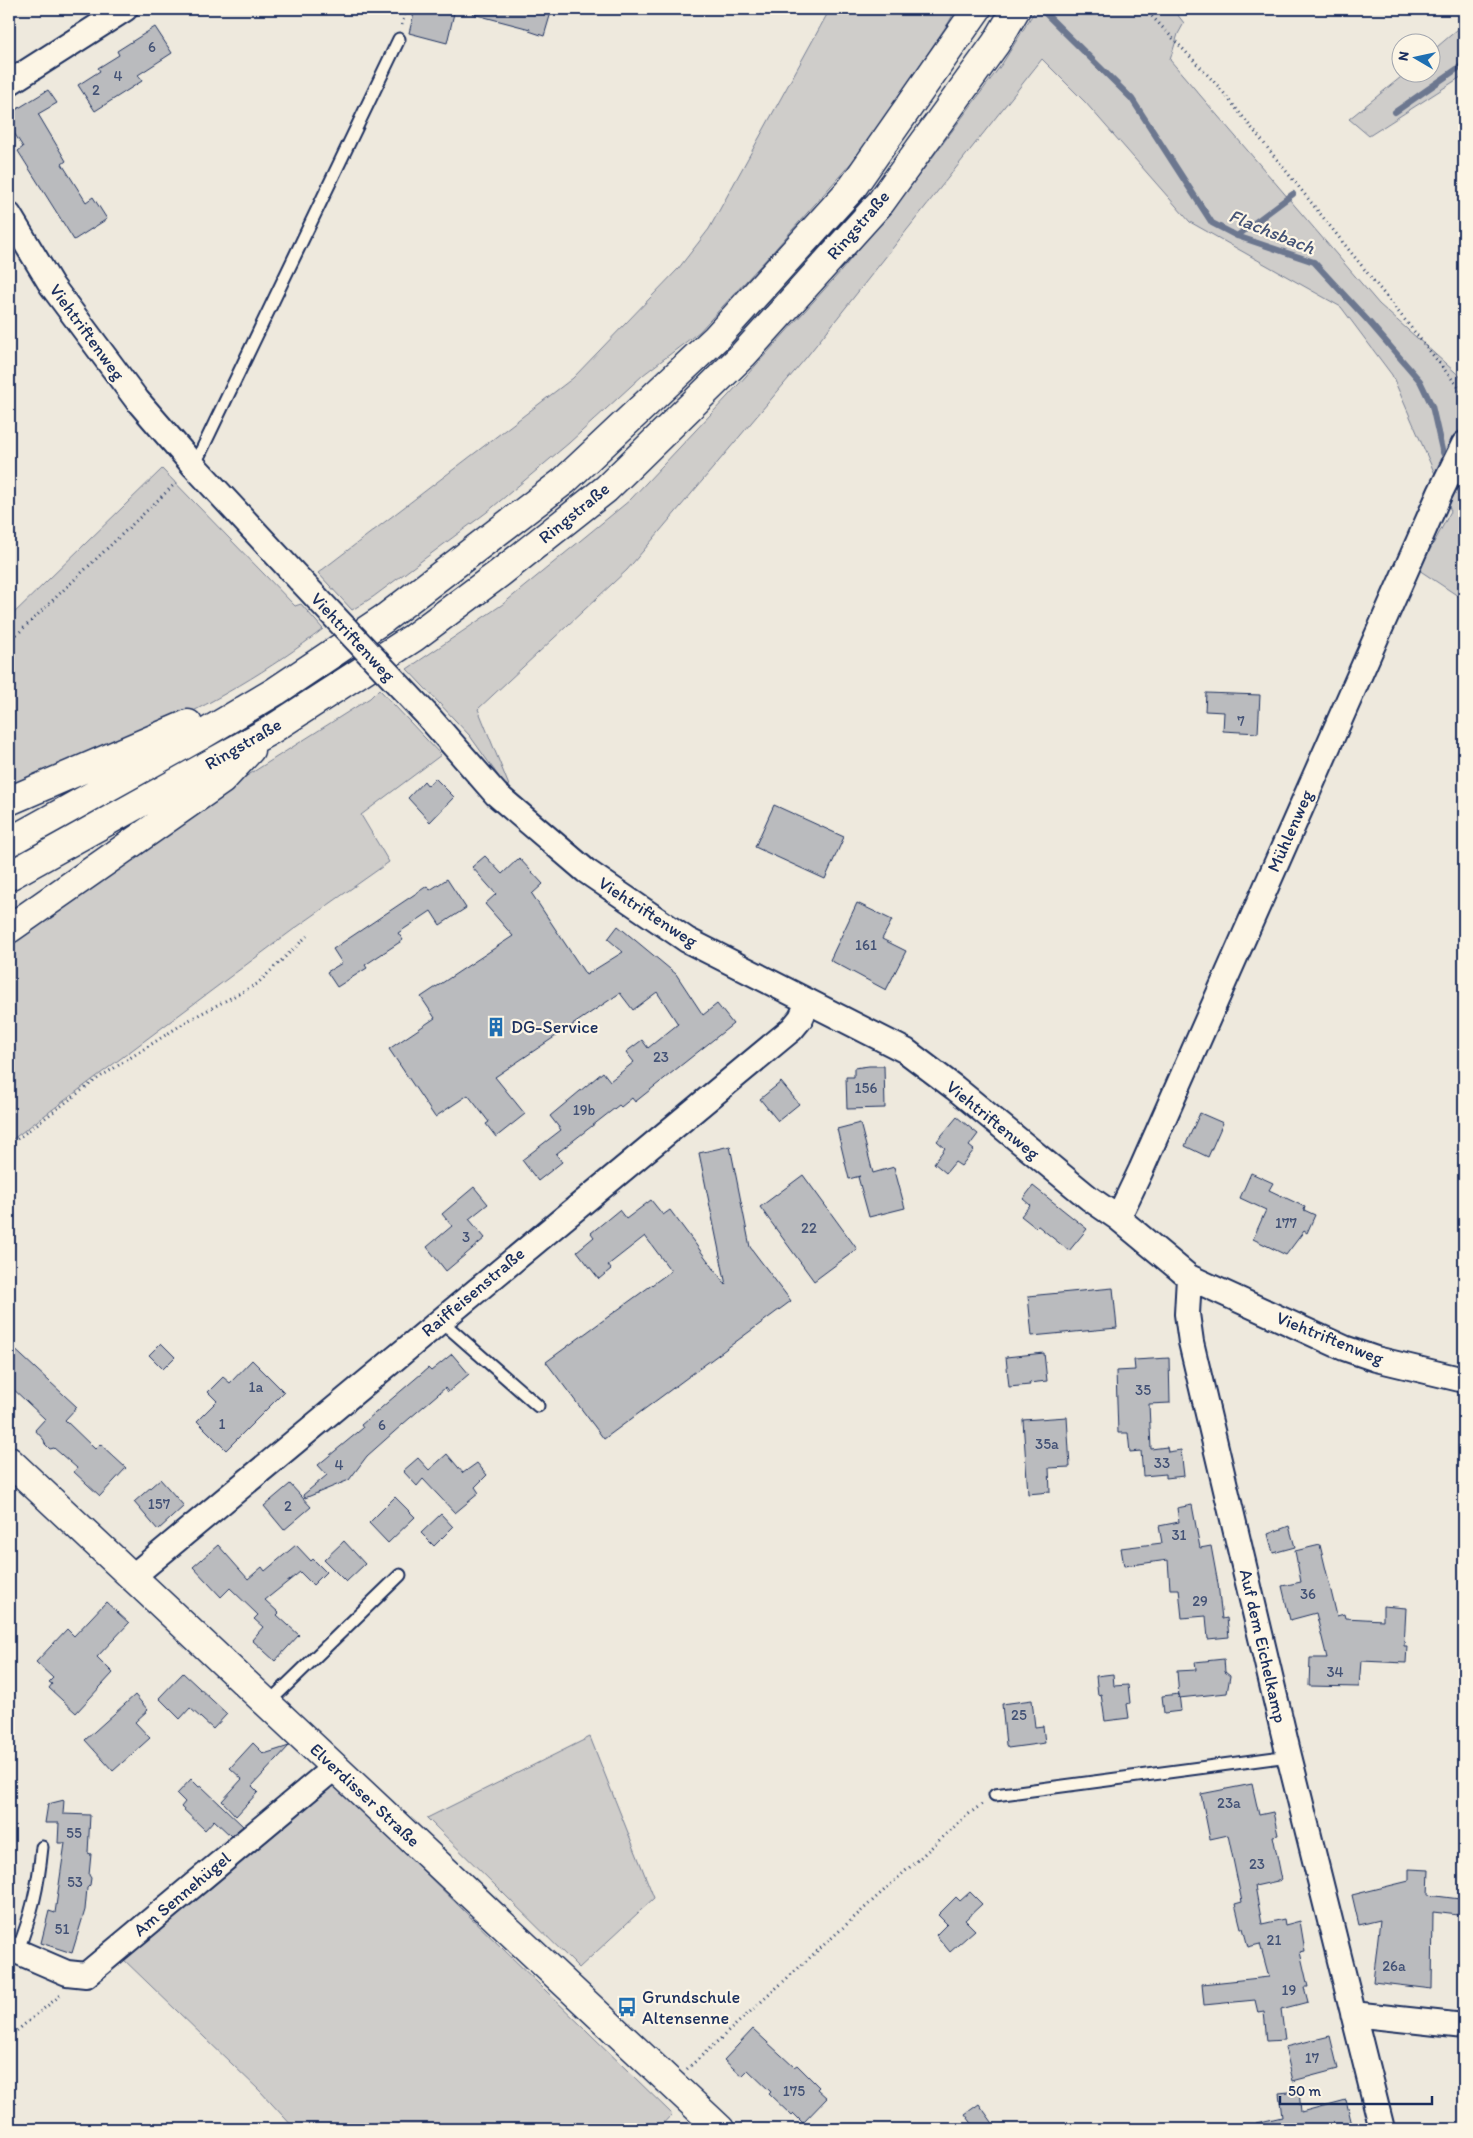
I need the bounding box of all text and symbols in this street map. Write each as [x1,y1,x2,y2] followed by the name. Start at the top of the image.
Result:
[1390,32,1440,82] north arrow
[148,38,156,56] house number: 6
[1395,50,1413,62] text: N
[113,67,123,85] house number: 4
[92,81,100,99] house number: 2
[822,186,894,264] street label: Ringstraße
[1226,204,1319,259] water label: Flachsbach
[45,279,130,385] street label: Viehtriftenweg
[534,478,614,548] street label: Ringstraße
[306,588,400,687] street label: Viehtriftenweg
[1237,712,1245,730] house number: 7
[201,713,285,775] street label: Ringstraße
[1262,786,1318,875] street label: Mühlenweg
[594,872,702,953] street label: Viehtriftenweg
[855,936,877,954] house number: 161
[485,1016,507,1038] building icon: DG-Service
[511,1016,598,1038] place label: DG-Service
[653,1048,669,1066] house number: 23
[942,1076,1045,1165] street label: Viehtriftenweg
[855,1079,877,1097] house number: 156
[573,1101,596,1119] house number: 19b
[1275,1214,1297,1232] house number: 177
[801,1219,817,1237] house number: 22
[462,1228,470,1246] house number: 3
[417,1242,529,1342] street label: Raiffeisenstraße
[1273,1306,1388,1370] street label: Viehtriftenweg
[249,1378,264,1396] house number: 1a
[1135,1381,1151,1399] house number: 35
[219,1415,226,1433] house number: 1
[378,1416,386,1434] house number: 6
[1035,1435,1059,1453] house number: 35a
[1154,1454,1170,1472] house number: 33
[334,1456,344,1474] house number: 4
[148,1495,171,1513] house number: 157
[284,1497,292,1515] house number: 2
[1171,1526,1187,1544] house number: 31
[1235,1567,1291,1725] street label: Auf dem Eichelkamp
[1300,1585,1316,1603] house number: 36
[1192,1592,1208,1610] house number: 29
[1326,1663,1344,1681] house number: 34
[1011,1706,1027,1724] house number: 25
[305,1738,425,1852] street label: Elverdisser Straße
[1217,1794,1241,1812] house number: 23a
[66,1824,82,1842] house number: 55
[129,1847,235,1941] street label: Am Sennehügel
[1249,1855,1265,1873] house number: 23
[67,1873,83,1891] house number: 53
[55,1920,69,1938] house number: 51
[1267,1931,1281,1949] house number: 21
[1382,1957,1406,1975] house number: 26a
[1282,1981,1297,1999] house number: 19
[642,1986,740,2029] place label: Grundschule Altensenne
[616,1996,638,2018] bus stop icon: Grundschule Altensenne
[1305,2049,1320,2067] house number: 17
[1280,2073,1433,2105] scale bar
[783,2082,805,2100] house number: 175
[1288,2082,1321,2100] text: 50 m

